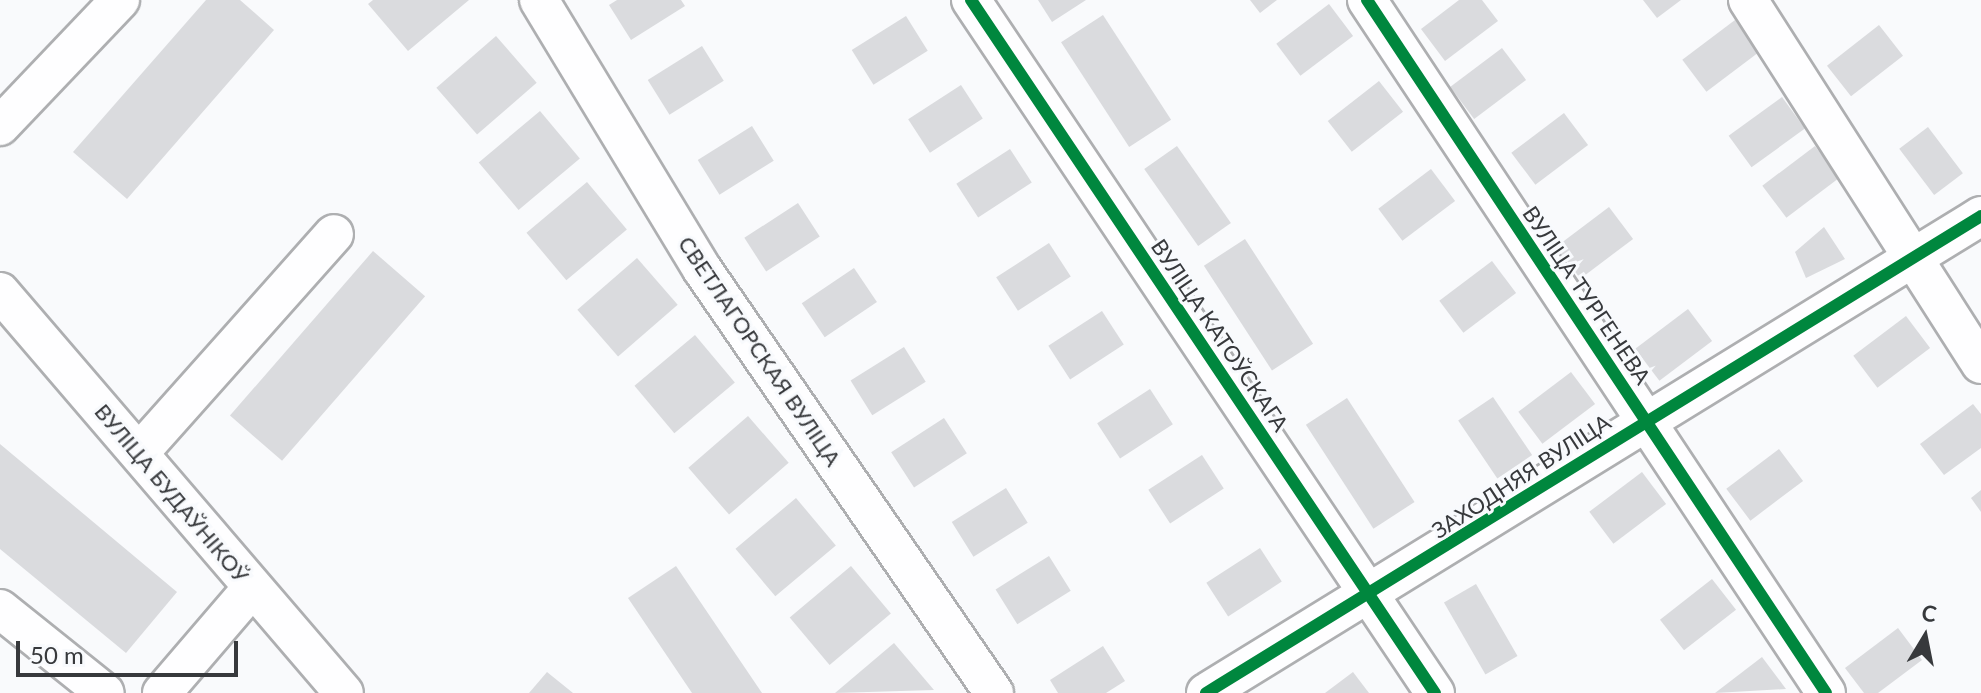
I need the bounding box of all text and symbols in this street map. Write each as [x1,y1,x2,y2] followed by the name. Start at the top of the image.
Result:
[1518,201,1656,389] street label: ВУЛІЦА ТУРГЕНЕВА
[673,231,847,471] street label: СВЕТЛАГОРСКАЯ ВУЛІЦА
[1146,234,1294,436] street label: ВУЛІЦА КАТОЎСКАГА
[90,398,254,588] street label: ВУЛІЦА БУДАЎНІКОЎ
[1427,408,1615,544] street label: ЗАХОДНЯЯ ВУЛІЦА
[1885,597,1965,677] north arrow
[1920,598,1939,627] text: С
[20,625,242,675] scale bar
[30,640,84,669] text: 50 m

